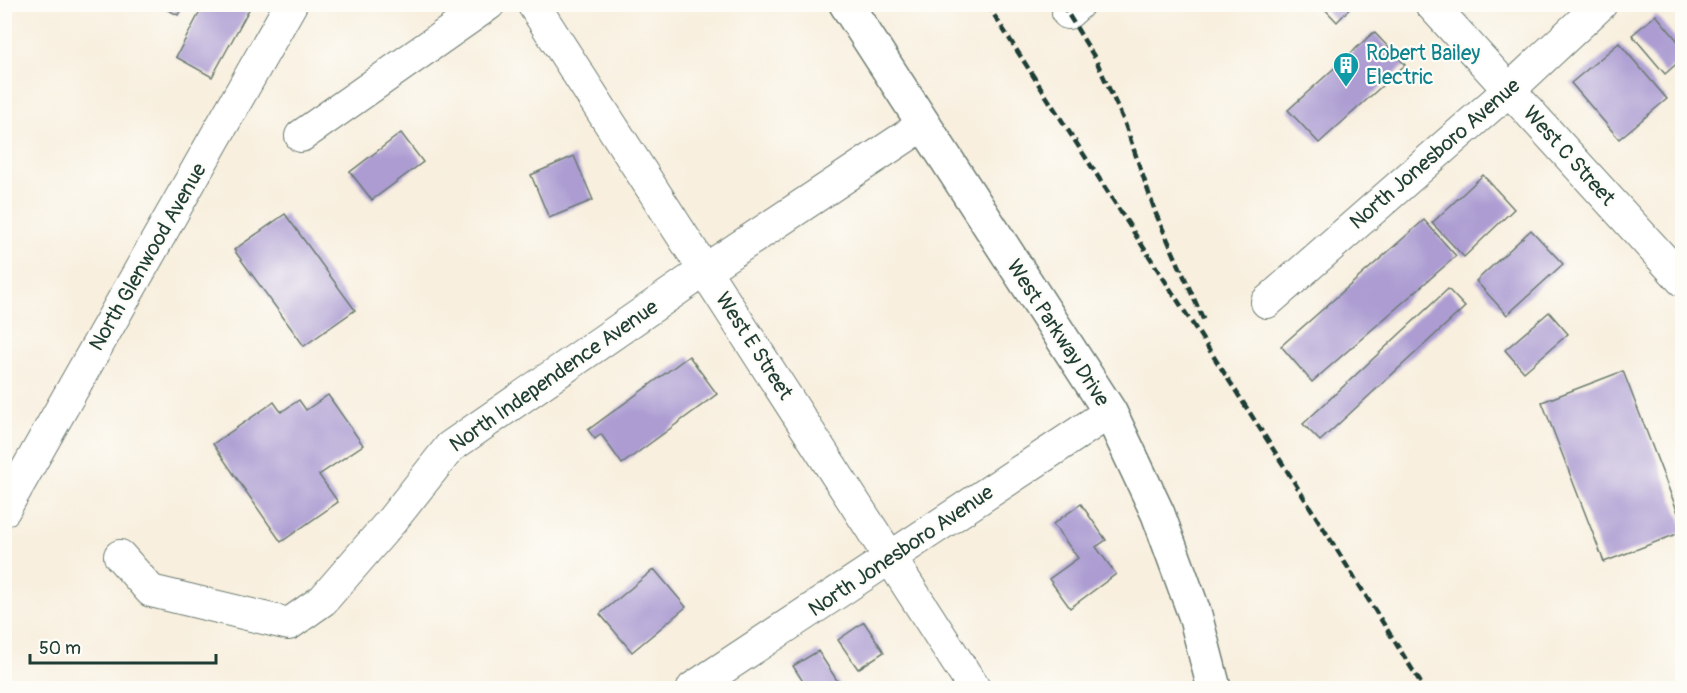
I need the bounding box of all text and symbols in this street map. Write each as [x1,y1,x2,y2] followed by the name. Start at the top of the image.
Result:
[1366,40,1480,91] place label: Robert Bailey Electric
[1331,50,1361,88] building icon: Robert Bailey Electric
[1344,72,1526,236] street label: North Jonesboro Avenue
[1517,100,1621,212] street label: West C Street
[83,158,213,356] street label: North Glenwood Avenue
[1000,254,1116,412] street label: West Parkway Drive
[709,287,799,405] street label: West E Street
[444,293,664,458] street label: North Independence Avenue
[803,479,999,623] street label: North Jonesboro Avenue
[30,627,216,665] scale bar
[39,637,81,660] text: 50 m

